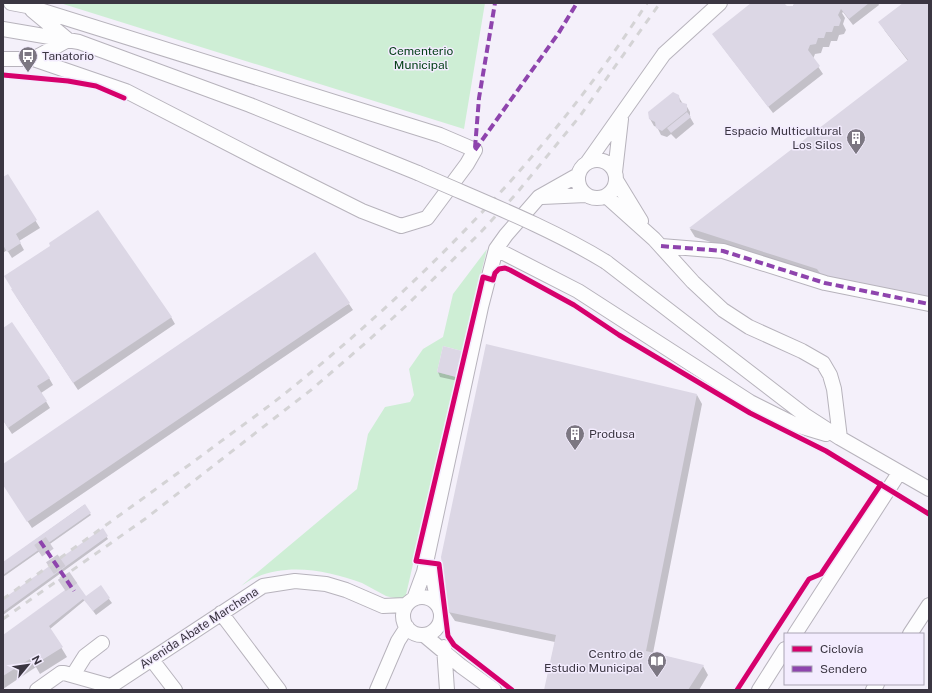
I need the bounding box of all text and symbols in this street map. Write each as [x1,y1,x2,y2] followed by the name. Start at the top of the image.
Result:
[389,44,454,72] park label: Cementerio Municipal
[17,45,39,73] bus stop icon: Tanatorio
[42,49,94,63] place label: Tanatorio
[724,124,842,152] place label: Espacio Multicultural Los Silos
[845,127,867,155] building icon: Espacio Multicultural Los Silos
[564,423,586,451] building icon: Produsa
[589,427,635,441] place label: Produsa
[137,584,261,672] street label: Avenida Abate Marchena
[784,633,924,685] legend
[820,642,863,656] text: Ciclovía
[8,645,48,685] north arrow
[544,647,643,675] place label: Centro de Estudio Municipal
[646,650,668,678] library icon: Centro de Estudio Municipal
[29,653,44,667] text: N
[820,662,867,676] text: Sendero

